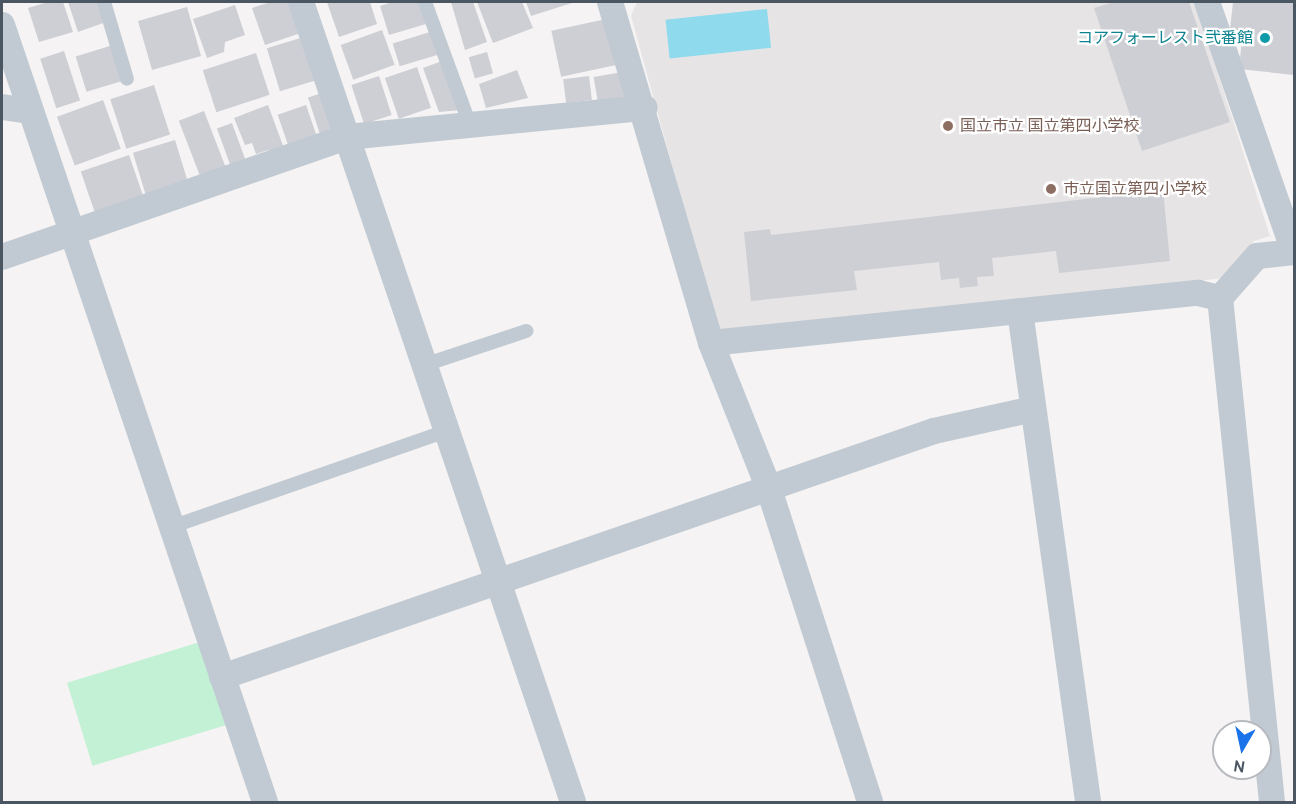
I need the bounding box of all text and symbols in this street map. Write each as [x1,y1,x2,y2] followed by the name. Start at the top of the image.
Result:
[1077,28,1253,48] place label: コアフォーレスト弐番館
[1258,31,1272,45] marker: コアフォーレスト弐番館
[960,116,1140,136] place label: 国立市立 国立第四小学校
[941,119,955,133] marker: 国立市立 国立第四小学校
[1063,179,1207,199] place label: 市立国立第四小学校
[1044,182,1058,196] marker: 市立国立第四小学校
[1212,720,1272,780] north arrow
[1232,756,1246,777] text: N

